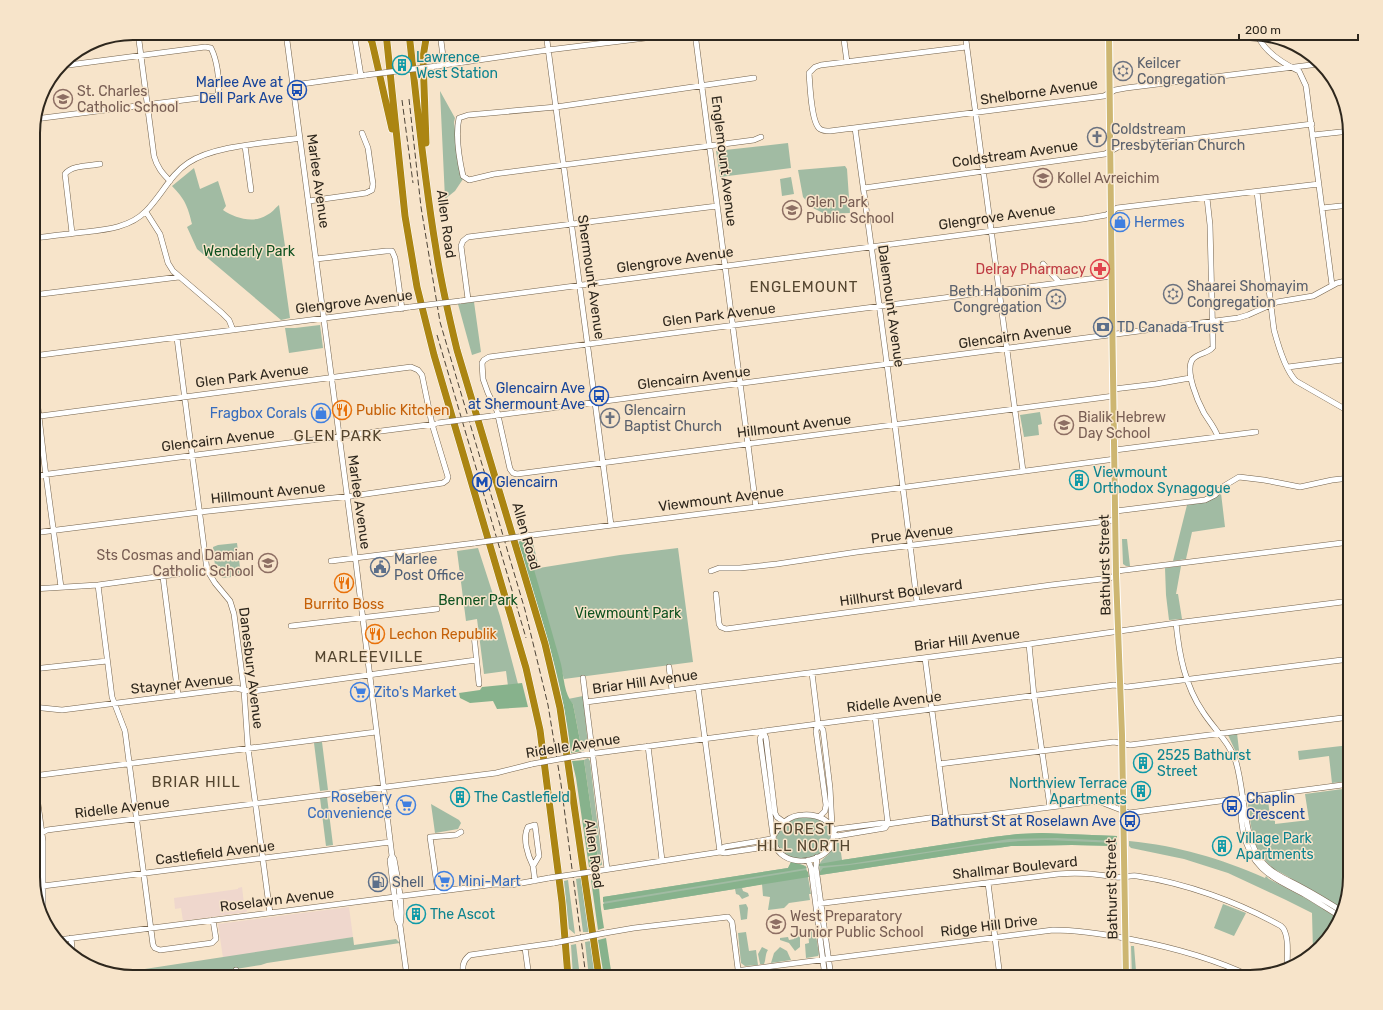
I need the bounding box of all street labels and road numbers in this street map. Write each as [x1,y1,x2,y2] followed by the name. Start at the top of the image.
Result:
[979,75,1099,109] street label: Shelborne Avenue
[708,95,740,227] street label: Englemount Avenue
[303,133,333,230] street label: Marlee Avenue
[951,137,1079,171] street label: Coldstream Avenue
[433,189,459,259] street label: Allen Road
[937,200,1057,234] street label: Glengrove Avenue
[574,214,608,340] street label: Shermount Avenue
[615,243,735,277] street label: Glengrove Avenue
[874,244,908,368] street label: Dalemount Avenue
[294,286,414,318] street label: Glengrove Avenue
[661,300,777,330] street label: Glen Park Avenue
[957,320,1073,352] street label: Glencairn Avenue
[194,361,310,391] street label: Glen Park Avenue
[636,363,752,393] street label: Glencairn Avenue
[736,411,852,441] street label: Hillmount Avenue
[160,425,276,455] street label: Glencairn Avenue
[344,454,374,551] street label: Marlee Avenue
[210,479,326,507] street label: Hillmount Avenue
[657,483,785,515] street label: Viewmount Avenue
[508,500,544,572] street label: Allen Road
[1096,514,1114,616] street label: Bathurst Street
[870,521,954,547] street label: Prue Avenue
[838,576,964,610] street label: Hillhurst Boulevard
[235,606,267,730] street label: Danesbury Avenue
[913,625,1021,655] street label: Briar Hill Avenue
[591,666,699,698] street label: Briar Hill Avenue
[130,670,234,698] street label: Stayner Avenue
[846,688,943,716] street label: Ridelle Avenue
[525,730,622,762] street label: Ridelle Avenue
[74,794,171,822] street label: Ridelle Avenue
[581,819,607,889] street label: Allen Road
[154,837,276,869] street label: Castlefield Avenue
[1103,838,1121,940] street label: Bathurst Street
[952,853,1078,883] street label: Shallmar Boulevard
[219,885,335,915] street label: Roselawn Avenue
[939,912,1039,940] street label: Ridge Hill Drive

